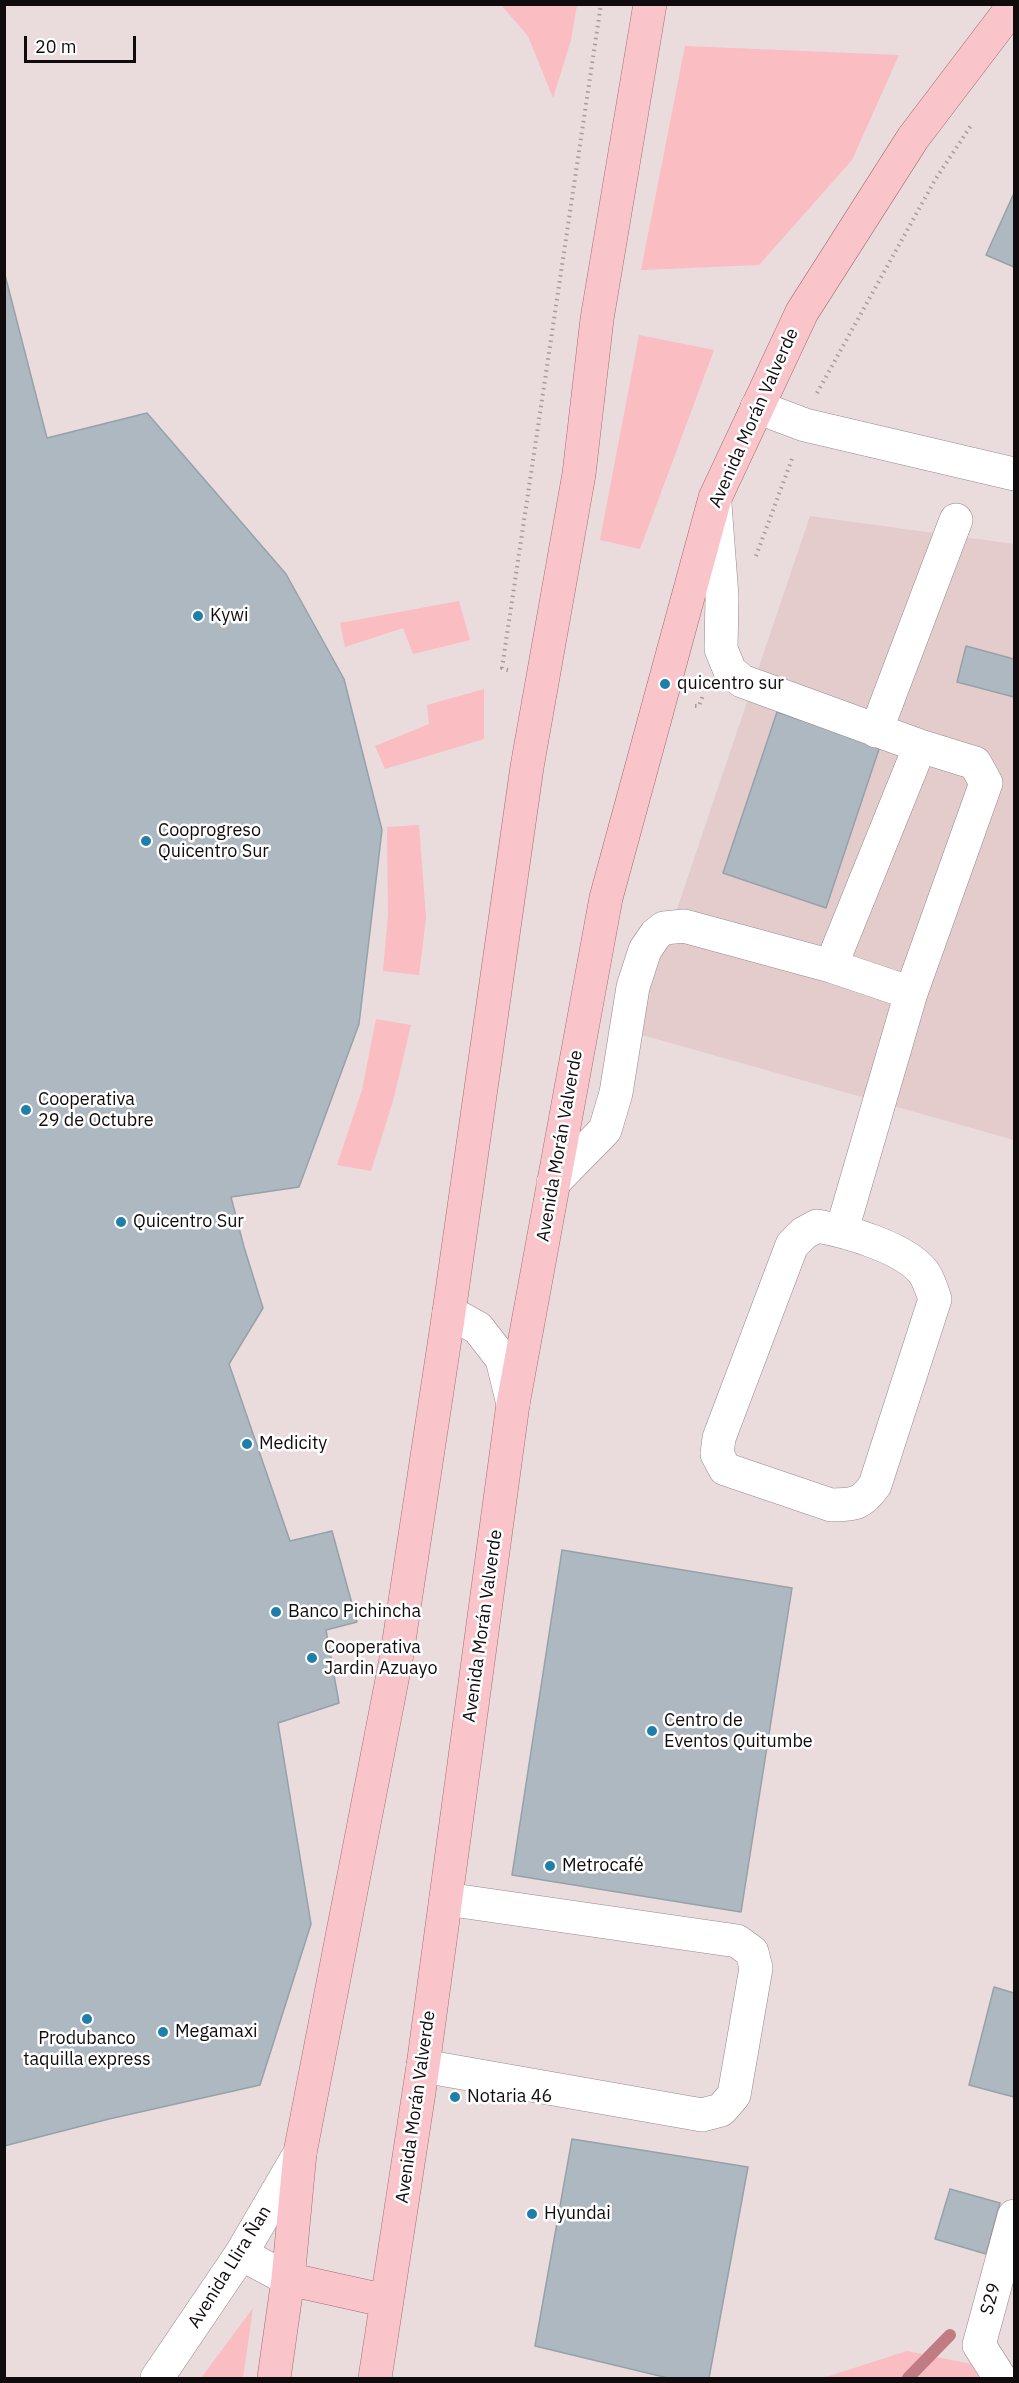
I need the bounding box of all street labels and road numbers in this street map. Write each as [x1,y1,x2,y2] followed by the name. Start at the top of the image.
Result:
[705,325,803,511] street label: Avenida Morán Valverde
[532,1048,588,1244] street label: Avenida Morán Valverde
[459,1528,507,1724] street label: Avenida Morán Valverde
[392,2009,440,2205] street label: Avenida Morán Valverde
[184,2202,276,2332] street label: Avenida Llira Ñan
[976,2281,1006,2317] street label: S29

